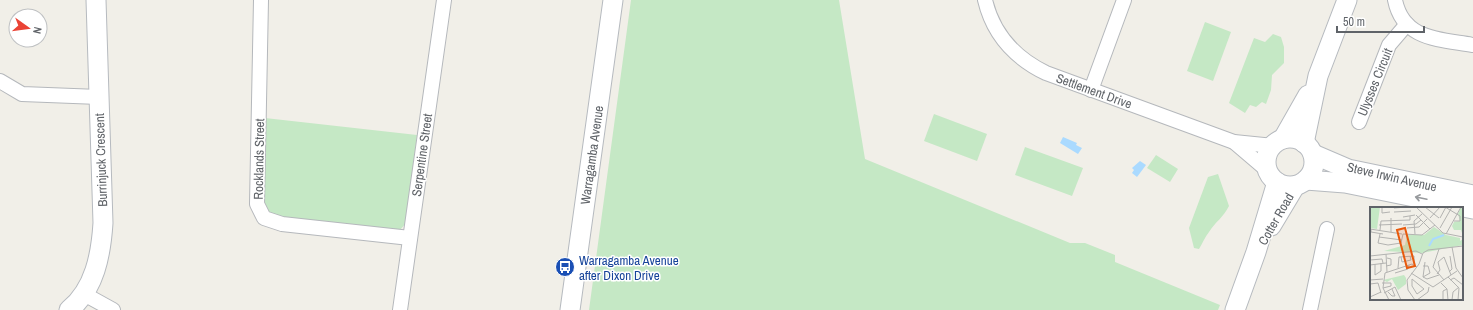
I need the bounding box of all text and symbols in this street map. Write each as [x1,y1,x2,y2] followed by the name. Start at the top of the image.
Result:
[8,8,48,48] north arrow
[1337,8,1424,34] scale bar
[1343,14,1365,30] text: 50 m
[30,26,45,35] text: N
[1354,46,1396,118] street label: Ulysses Circuit
[1054,69,1134,113] street label: Settlement Drive
[577,104,607,205] street label: Warragamba Avenue
[408,112,436,198] street label: Serpentine Street
[91,113,111,207] street label: Burrinjuck Crescent
[250,118,268,200] street label: Rocklands Street
[1345,158,1439,196] street label: Steve Irwin Avenue
[1254,190,1298,248] street label: Cotter Road
[1415,194,1428,202] one-way arrow
[1370,207,1463,300] inset map
[579,252,679,284] place label: Warragamba Avenue after Dixon Drive
[554,256,576,278] bus stop icon: Warragamba Avenue after Dixon Drive

